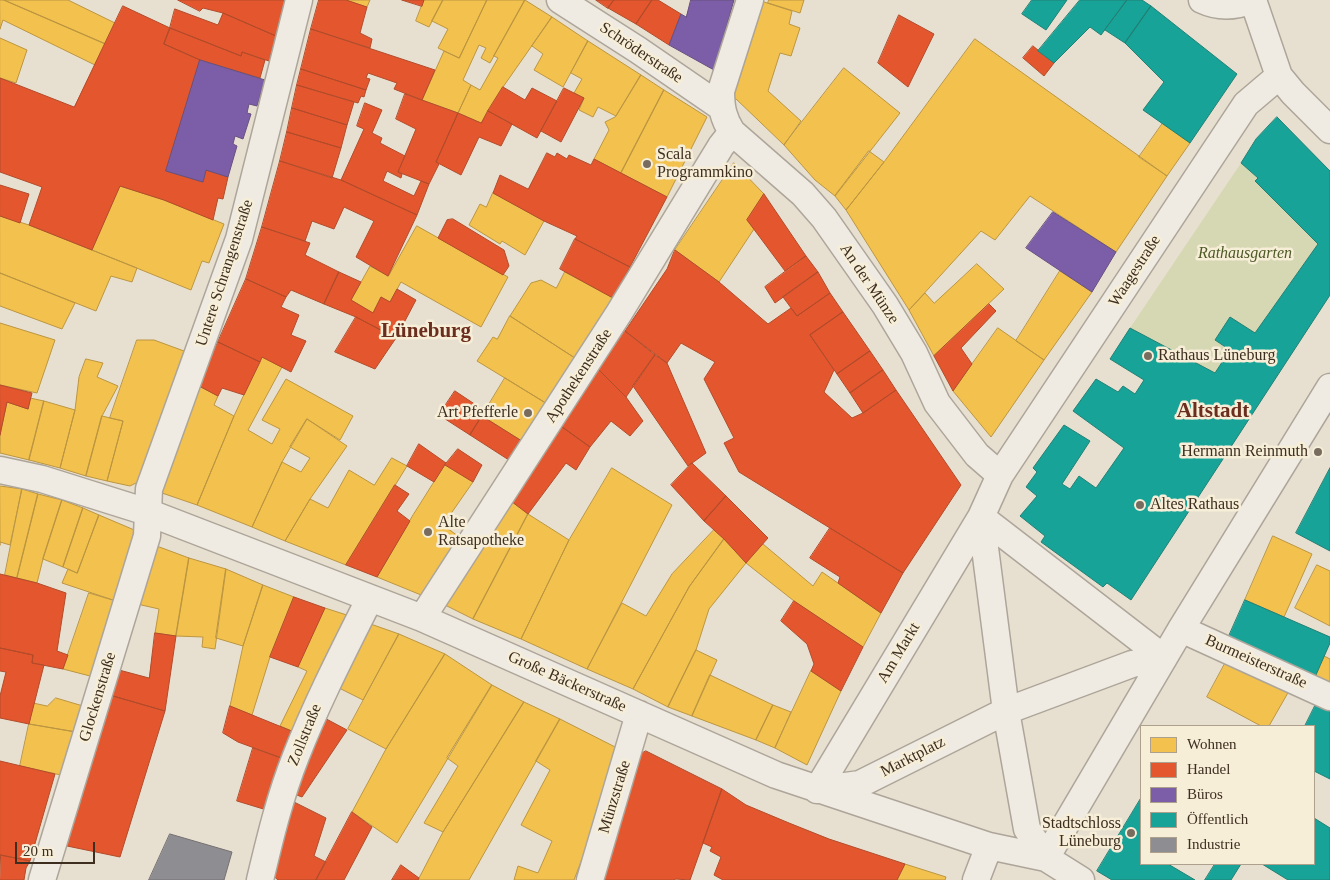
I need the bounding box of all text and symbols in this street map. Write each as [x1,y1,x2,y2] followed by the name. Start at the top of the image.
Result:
[596,18,686,88] street label: Schröderstraße
[657,145,753,183] place label: Scala Programmkino
[641,158,653,170] marker: Scala Programmkino
[192,197,258,349] street label: Untere Schrangenstraße
[1105,232,1165,310] street label: Waagestraße
[835,240,903,328] street label: An der Münze
[1198,244,1292,264] park label: Rathausgarten
[381,319,471,345] district label: Lüneburg
[541,325,617,427] street label: Apothekenstraße
[1158,346,1275,366] place label: Rathaus Lüneburg
[1142,350,1154,362] marker: Rathaus Lüneburg
[1177,399,1249,425] district label: Altstadt
[437,403,518,423] place label: Art Pfefferle
[522,407,534,419] marker: Art Pfefferle
[1181,442,1308,462] place label: Hermann Reinmuth
[1312,446,1324,458] marker: Hermann Reinmuth
[1150,495,1239,515] place label: Altes Rathaus
[1134,499,1146,511] marker: Altes Rathaus
[438,513,524,551] place label: Alte Ratsapotheke
[422,526,434,538] marker: Alte Ratsapotheke
[873,619,925,687] street label: Am Markt
[1202,631,1310,693] street label: Burmeisterstraße
[505,647,629,717] street label: Große Bäckerstraße
[75,650,121,744] street label: Glockenstraße
[284,701,326,769] street label: Zollstraße
[1140,725,1315,865] legend
[877,733,949,781] street label: Marktplatz
[1187,736,1237,752] text: Wohnen
[595,758,635,836] street label: Münzstraße
[1187,761,1230,777] text: Handel
[1187,786,1223,802] text: Büros
[1187,811,1248,827] text: Öffentlich
[1042,814,1121,852] place label: Stadtschloss Lüneburg
[1125,827,1137,839] marker: Stadtschloss Lüneburg
[18,832,98,864] scale bar
[1187,836,1240,852] text: Industrie
[23,843,53,859] text: 20 m

